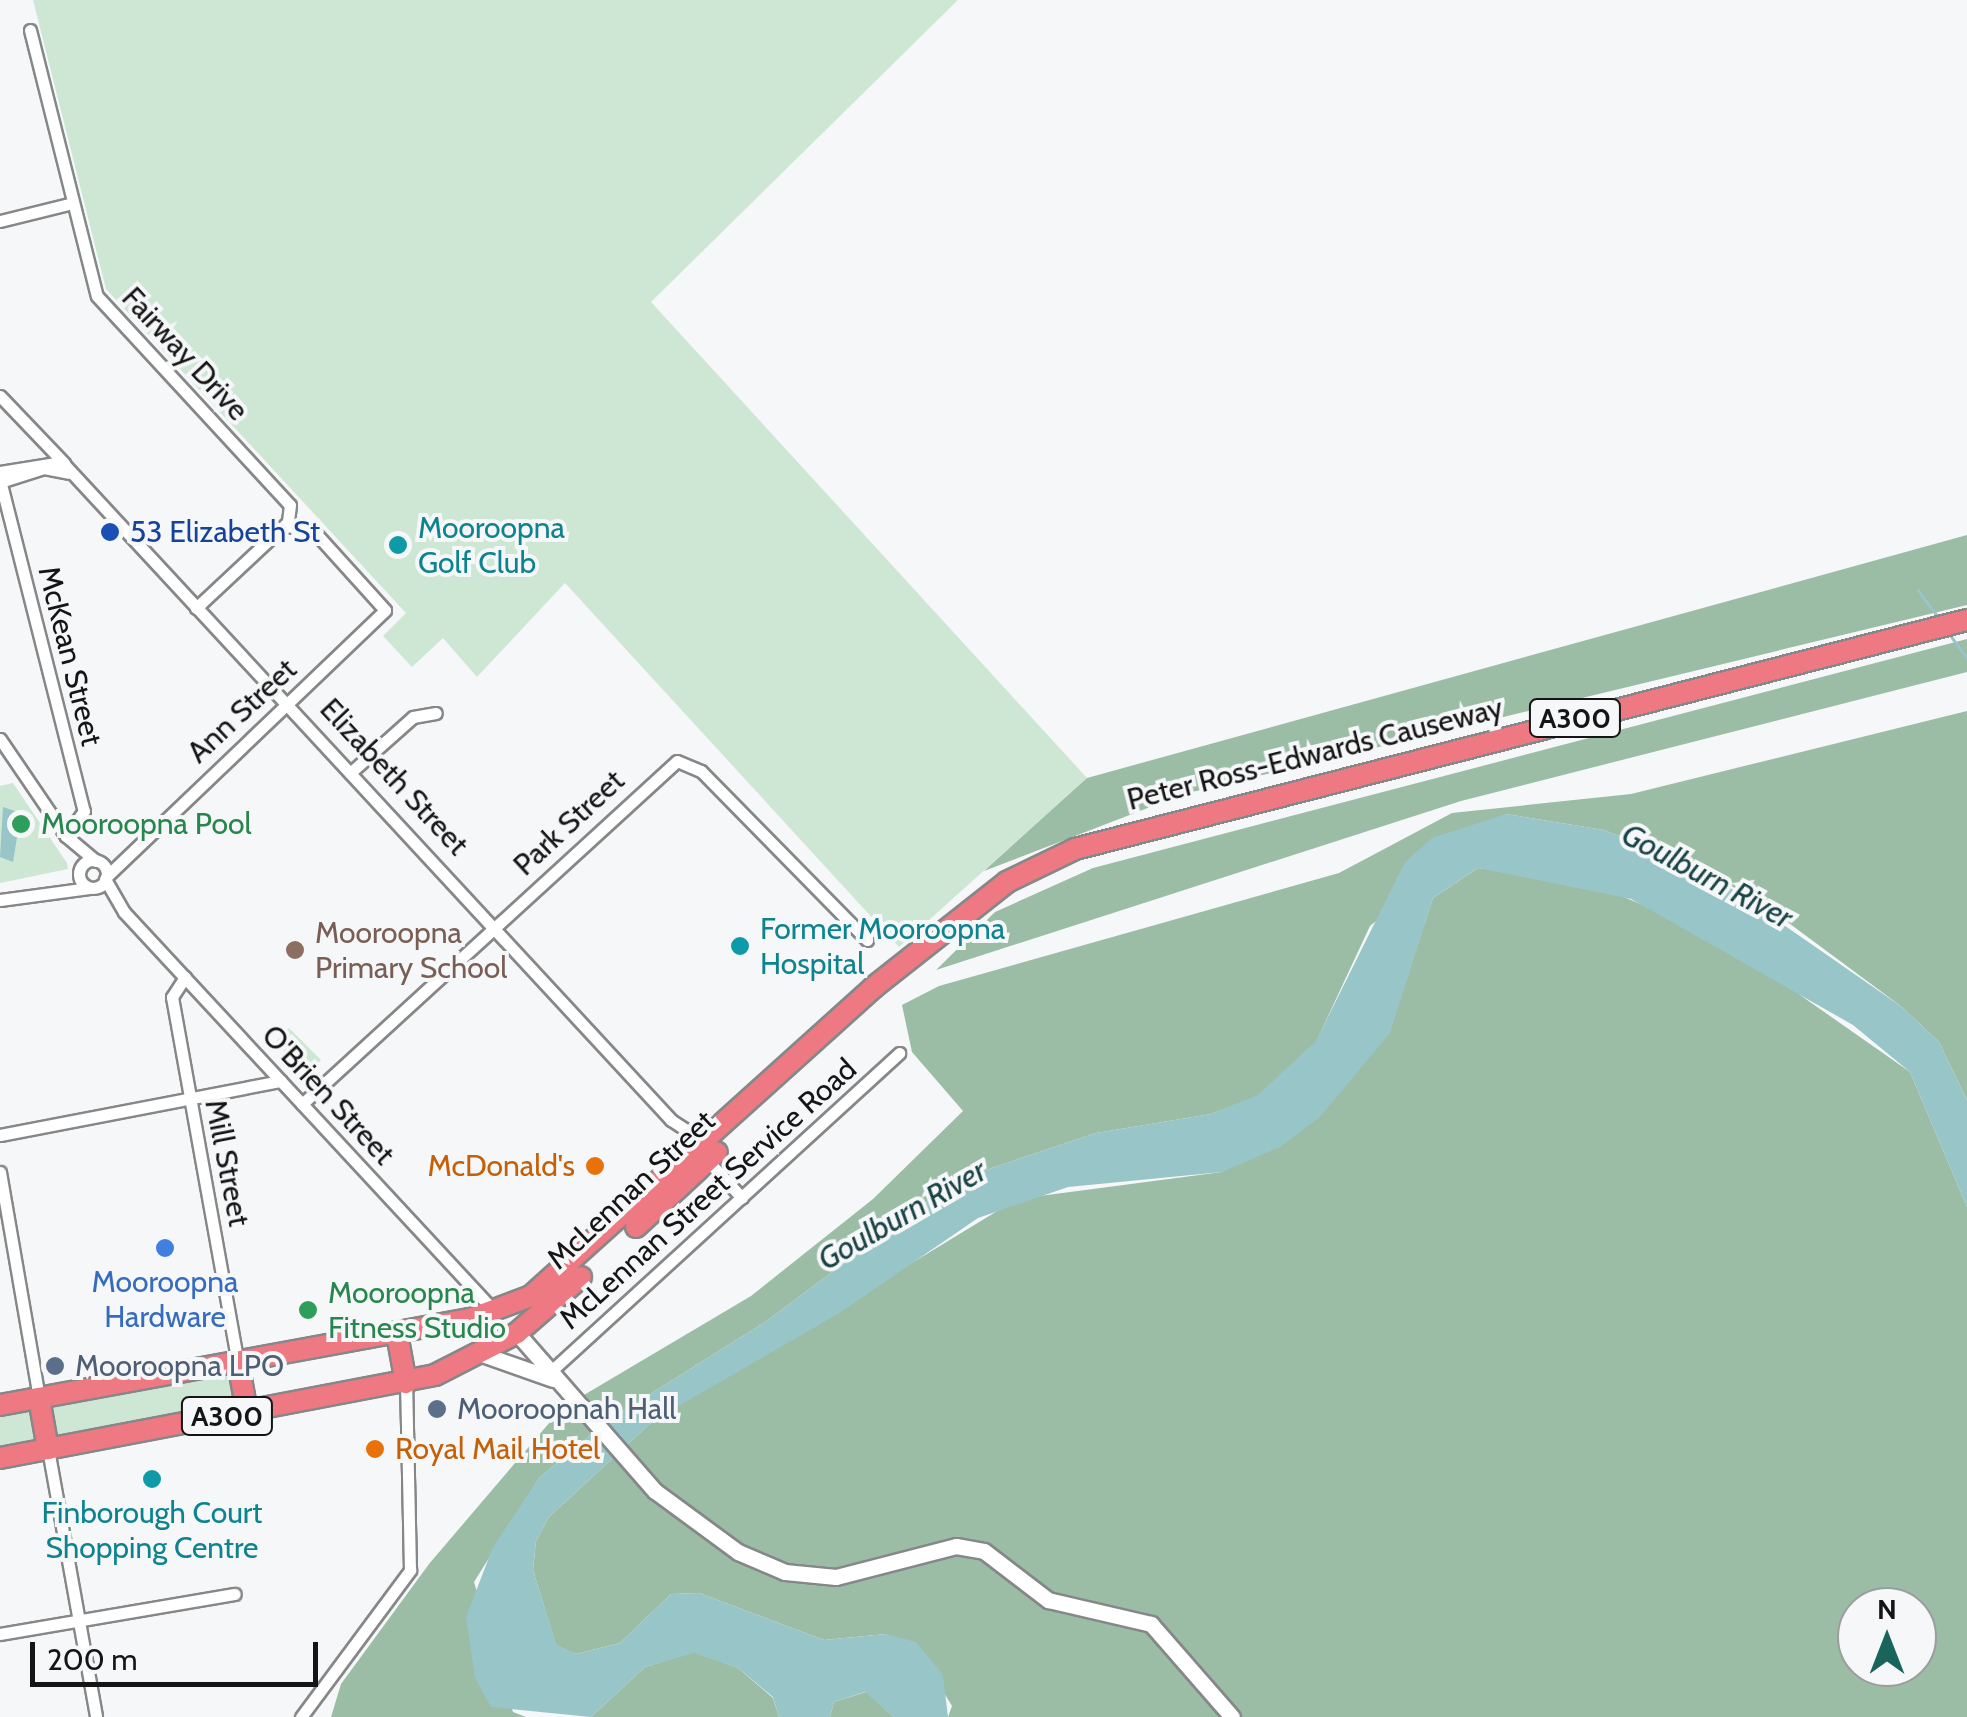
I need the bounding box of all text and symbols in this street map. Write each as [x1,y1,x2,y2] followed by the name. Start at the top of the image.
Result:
[114,280,256,428] street label: Fairway Drive
[418,510,565,580] place label: Mooroopna Golf Club
[130,514,320,550] place label: 53 Elizabeth St
[99,521,121,543] marker: 53 Elizabeth St
[387,534,409,556] marker: Mooroopna Golf Club
[30,563,110,749] street label: McKean Street
[180,652,304,770] street label: Ann Street
[1123,690,1507,818] street label: Peter Ross-Edwards Causeway
[312,691,476,863] street label: Elizabeth Street
[1528,695,1622,741] road number: A300
[506,763,632,883] street label: Park Street
[41,806,252,842] place label: Mooroopna Pool
[10,813,32,835] marker: Mooroopna Pool
[1615,815,1799,937] water label: Goulburn River
[760,911,1005,982] place label: Former Mooroopna Hospital
[315,915,507,986] place label: Mooroopna Primary School
[729,935,751,957] marker: Former Mooroopna Hospital
[284,939,306,961] marker: Mooroopna Primary School
[254,1018,402,1172] street label: O'Brien Street
[552,1051,864,1337] street label: McLennan Street Service Road
[197,1097,257,1229] street label: Mill Street
[540,1103,722,1277] street label: McLennan Street
[428,1148,575,1184] place label: McDonald's
[811,1151,993,1279] water label: Goulburn River
[584,1155,606,1177] marker: McDonald's
[154,1237,176,1259] marker: Mooroopna Hardware
[92,1264,238,1334] place label: Mooroopna Hardware
[328,1275,506,1346] place label: Mooroopna Fitness Studio
[297,1299,319,1321] marker: Mooroopna Fitness Studio
[75,1348,284,1384] place label: Mooroopna LPO
[44,1355,66,1377] marker: Mooroopna LPO
[457,1391,676,1427] place label: Mooroopnah Hall
[180,1393,274,1439] road number: A300
[426,1398,448,1420] marker: Mooroopnah Hall
[395,1431,600,1467] place label: Royal Mail Hotel
[364,1438,386,1460] marker: Royal Mail Hotel
[141,1468,163,1490] marker: Finborough Court Shopping Centre
[42,1495,262,1566] place label: Finborough Court Shopping Centre
[1837,1587,1937,1687] north arrow
[1877,1592,1897,1626] text: N
[35,1622,322,1684] scale bar
[47,1641,138,1678] text: 200 m

